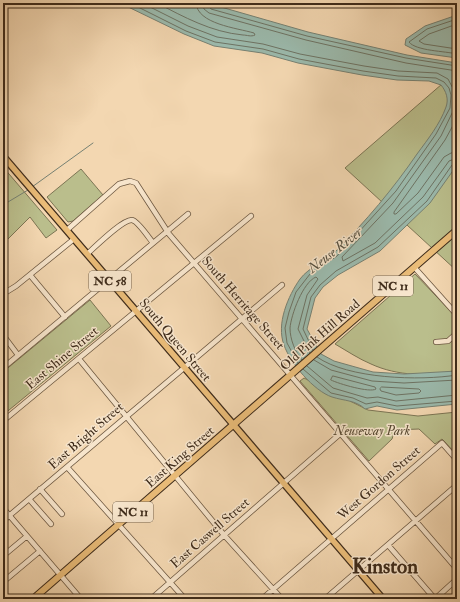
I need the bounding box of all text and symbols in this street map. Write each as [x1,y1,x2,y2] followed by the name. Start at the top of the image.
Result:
[304,223,366,277] water label: Neuse River
[198,253,288,353] street label: South Herritage Street
[89,271,131,291] road number: NC 58
[373,276,413,296] road number: NC 11
[136,295,214,385] street label: South Queen Street
[277,296,364,374] street label: Old Pink Hill Road
[22,323,102,393] street label: East Shine Street
[45,399,127,473] street label: East Bright Street
[142,423,218,491] street label: East King Street
[333,423,410,439] park label: Neuseway Park
[334,443,424,524] street label: West Gordon Street
[167,494,253,572] street label: East Caswell Street
[113,502,153,522] road number: NC 11
[352,553,418,580] district label: Kinston

